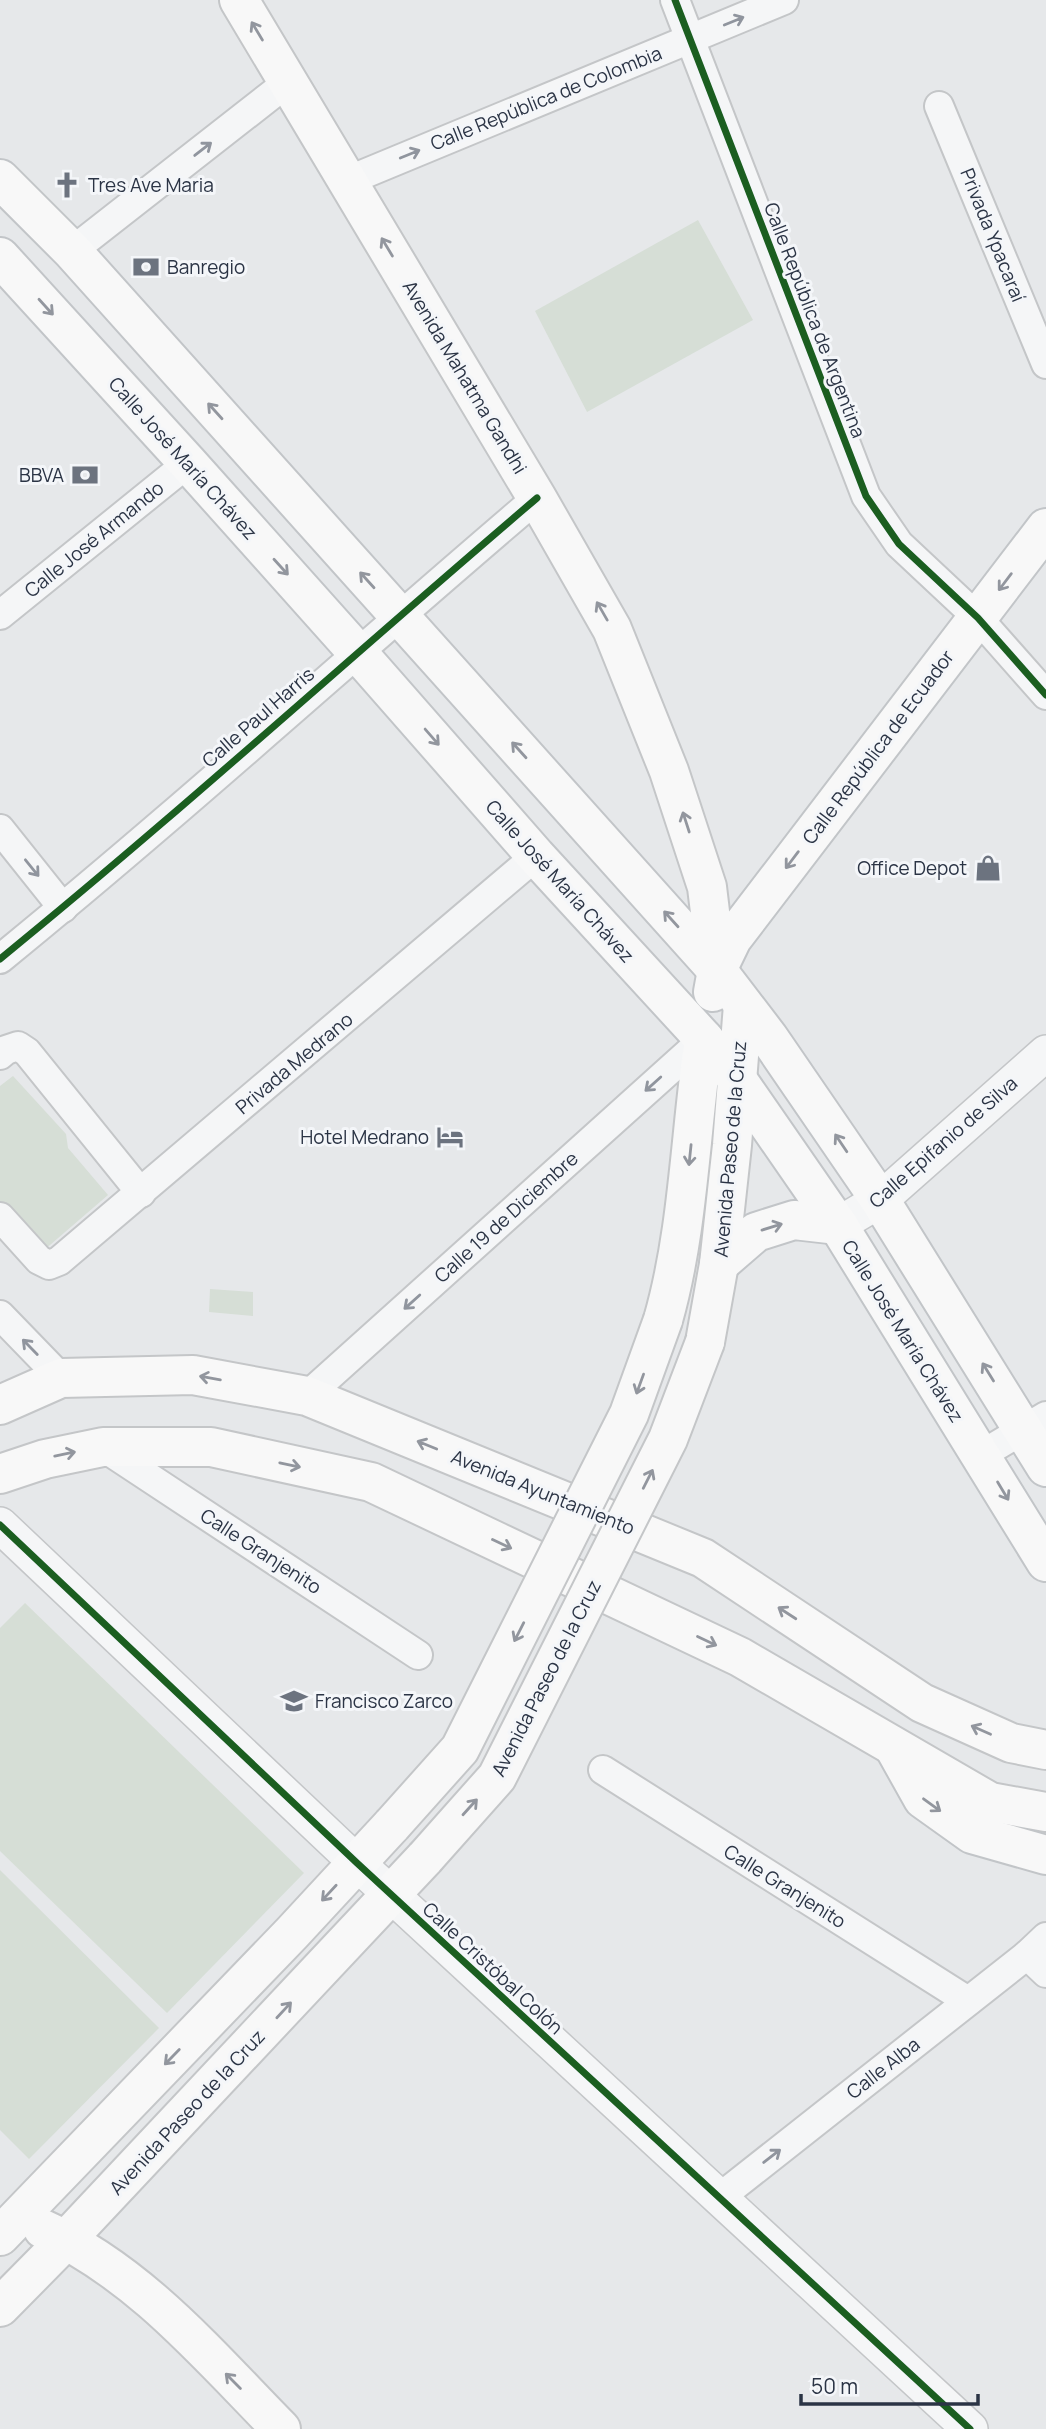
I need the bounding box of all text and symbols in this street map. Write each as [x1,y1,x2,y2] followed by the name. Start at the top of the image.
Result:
[722,13,744,26] one-way arrow
[250,21,264,41] one-way arrow
[427,40,665,156] street label: Calle República de Colombia
[193,141,211,156] one-way arrow
[399,147,421,160] one-way arrow
[954,164,1032,306] street label: Privada Ypacaraí
[52,170,82,200] church icon: Tres Ave Maria
[88,172,214,198] place label: Tres Ave Maria
[758,199,872,441] street label: Calle República de Argentina
[380,237,394,257] one-way arrow
[131,252,161,282] bank icon: Banregio
[167,254,245,280] place label: Banregio
[397,275,533,479] street label: Avenida Mahatma Gandhi
[38,298,54,316] one-way arrow
[103,371,263,545] street label: Calle José María Chávez
[207,403,224,420] one-way arrow
[70,460,100,490] bank icon: BBVA
[19,462,64,488] place label: BBVA
[19,475,169,603] street label: Calle José Armando
[273,558,289,576] one-way arrow
[359,572,376,589] one-way arrow
[997,573,1012,591] one-way arrow
[595,602,609,622] one-way arrow
[796,644,960,849] street label: Calle República de Ecuador
[196,661,320,773] street label: Calle Paul Harris
[424,728,440,746] one-way arrow
[511,741,527,759] one-way arrow
[480,794,640,968] street label: Calle José María Chávez
[679,812,691,834] one-way arrow
[785,851,800,870] one-way arrow
[973,853,1003,883] shop icon: Office Depot
[857,855,967,881] place label: Office Depot
[24,859,39,877] one-way arrow
[663,910,679,928] one-way arrow
[230,1006,358,1120] street label: Privada Medrano
[708,1040,752,1258] street label: Avenida Paseo de la Cruz
[863,1070,1023,1214] street label: Calle Epifanio de Silva
[645,1076,663,1092] one-way arrow
[435,1122,465,1152] hotel icon: Hotel Medrano
[300,1124,429,1150] place label: Hotel Medrano
[834,1134,848,1154] one-way arrow
[683,1143,696,1166] one-way arrow
[429,1145,583,1289] street label: Calle 19 de Diciembre
[761,1219,783,1232] one-way arrow
[836,1235,970,1427] street label: Calle José María Chávez
[403,1294,421,1310] one-way arrow
[22,1339,39,1356] one-way arrow
[980,1363,995,1382] one-way arrow
[199,1371,222,1384] one-way arrow
[633,1373,645,1395] one-way arrow
[416,1437,438,1450] one-way arrow
[447,1443,639,1541] street label: Avenida Ayuntamiento
[53,1447,76,1461] one-way arrow
[278,1458,301,1472] one-way arrow
[641,1469,655,1490] one-way arrow
[996,1481,1010,1501] one-way arrow
[195,1502,327,1600] street label: Calle Granjenito
[491,1538,512,1551] one-way arrow
[485,1575,607,1781] street label: Avenida Paseo de la Cruz
[777,1606,797,1620] one-way arrow
[511,1622,525,1642] one-way arrow
[696,1635,717,1649] one-way arrow
[279,1686,309,1716] school or university icon: Francisco Zarco
[315,1688,453,1714] place label: Francisco Zarco
[971,1723,992,1736] one-way arrow
[462,1798,478,1816] one-way arrow
[922,1798,941,1812] one-way arrow
[719,1838,851,1934] street label: Calle Granjenito
[321,1884,337,1902] one-way arrow
[417,1896,569,2040] street label: Calle Cristóbal Colón
[275,2001,292,2018] one-way arrow
[103,2024,271,2200] street label: Avenida Paseo de la Cruz
[841,2031,925,2105] street label: Calle Alba
[164,2049,181,2066] one-way arrow
[763,2148,781,2163] one-way arrow
[801,2362,978,2406] scale bar
[225,2372,242,2389] one-way arrow
[811,2372,858,2400] text: 50 m

